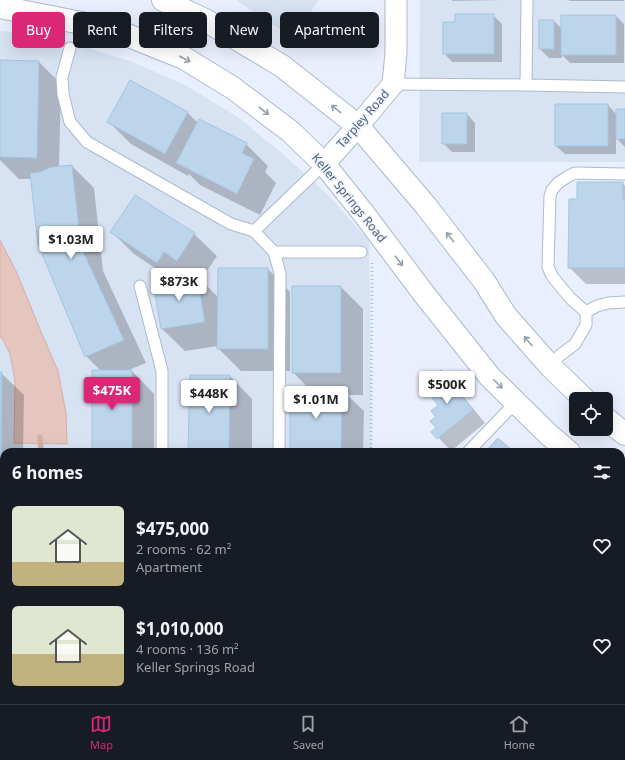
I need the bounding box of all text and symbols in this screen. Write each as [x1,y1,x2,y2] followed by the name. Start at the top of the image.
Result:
[12,12,65,48] chip: Buy
[73,12,131,48] chip: Rent
[139,12,207,48] chip: Filters
[215,12,272,48] chip: New
[280,12,379,48] chip: Apartment
[179,56,191,63] one-way arrow
[332,86,393,152] street label: Tarpley Road
[331,104,342,113] one-way arrow
[258,107,269,116] one-way arrow
[308,150,391,246] street label: Keller Springs Road
[38,226,104,260] pin: $1.03M
[48,230,94,248] text: $1.03M
[446,231,455,242] one-way arrow
[395,255,403,266] one-way arrow
[151,268,207,302] pin: $873K
[160,272,198,290] text: $873K
[524,336,533,346] one-way arrow
[419,371,475,405] pin: $500K
[428,375,466,393] text: $500K
[84,377,140,411] pin: $475K
[493,379,503,389] one-way arrow
[181,380,237,414] pin: $448K
[93,381,131,399] text: $475K
[190,384,228,402] text: $448K
[283,386,349,420] pin: $1.01M
[293,390,339,408] text: $1.01M
[569,392,613,436] map controls
[569,392,613,436] button: locate
[12,461,83,484] text: 6 homes
[591,461,613,483] icon: filters
[136,517,209,540] text: $475,000
[44,522,92,570] icon: home
[591,535,613,557] icon: heart
[136,540,231,558] text: 2 rooms · 62 m²
[136,558,202,576] text: Apartment
[136,617,223,640] text: $1,010,000
[44,622,92,670] icon: home
[591,635,613,657] icon: heart
[136,640,239,658] text: 4 rooms · 136 m²
[136,658,255,676] text: Keller Springs Road
[90,713,113,752] tab: Map
[293,713,324,752] tab: Saved
[504,713,535,752] tab: Home

